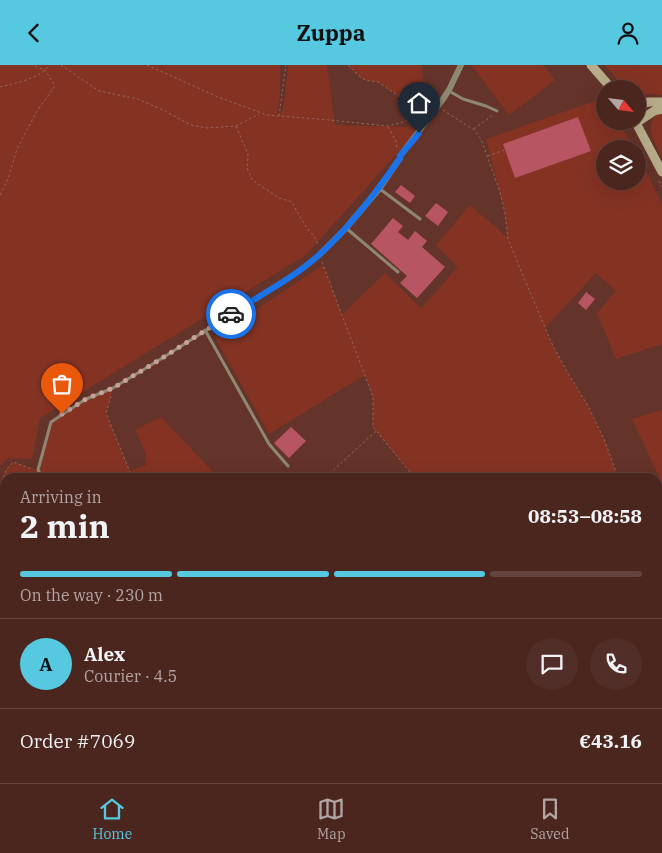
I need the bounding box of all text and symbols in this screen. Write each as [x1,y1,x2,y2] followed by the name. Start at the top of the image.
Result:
[296,18,366,47] text: Zuppa
[20,19,48,47] icon: back
[614,19,642,47] icon: person
[596,80,646,130] north arrow
[596,80,646,190] map controls
[398,82,440,133] pin
[405,89,433,117] icon: home
[596,140,646,190] button: layers
[206,289,256,339] courier
[217,300,245,328] icon: car
[41,363,83,414] pin
[48,370,76,398] icon: bag
[20,487,102,507] text: Arriving in
[528,504,642,528] text: 08:53–08:58
[20,505,110,547] text: 2 min
[20,585,163,605] text: On the way · 230 m
[526,638,578,690] button: chat
[590,638,642,690] button: phone
[84,642,125,666] text: Alex
[39,652,53,676] text: A
[84,666,177,686] text: Courier · 4.5
[20,729,135,753] text: Order #7069
[579,729,642,753] text: €43.16
[92,795,132,843] tab: Home
[317,795,345,843] tab: Map
[530,795,570,843] tab: Saved

